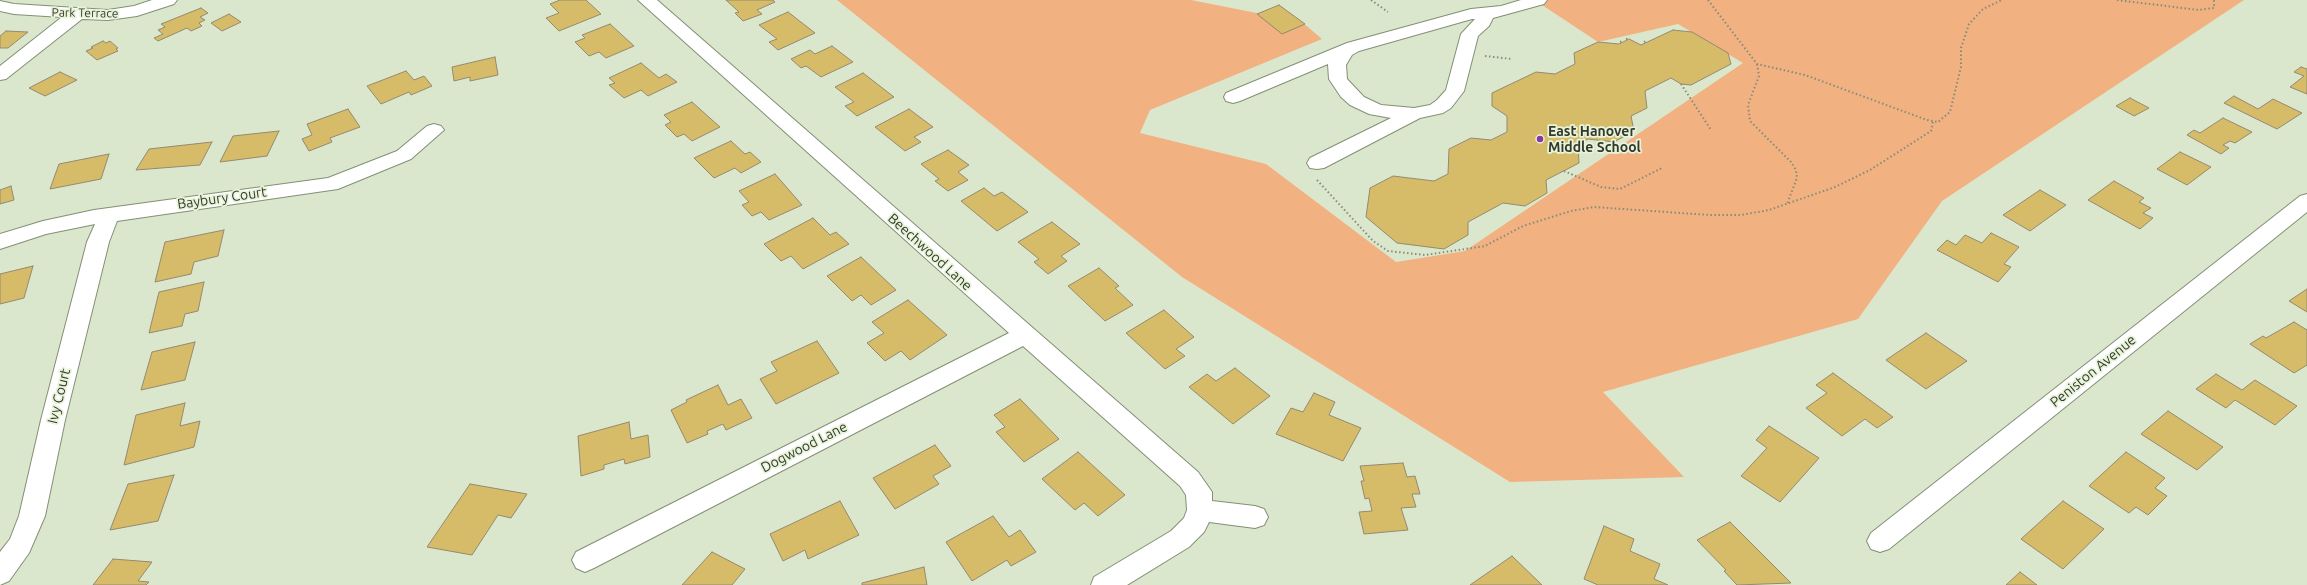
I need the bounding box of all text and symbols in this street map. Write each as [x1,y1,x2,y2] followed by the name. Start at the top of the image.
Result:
[52,5,118,21] street label: Park Terrace
[1548,123,1641,156] place label: East Hanover Middle School
[1535,134,1545,144] marker: East Hanover Middle School
[176,183,268,213] street label: Baybury Court
[884,210,976,294] street label: Beechwood Lane
[2047,331,2139,411] street label: Peniston Avenue
[44,367,74,425] street label: Ivy Court
[758,418,850,476] street label: Dogwood Lane

